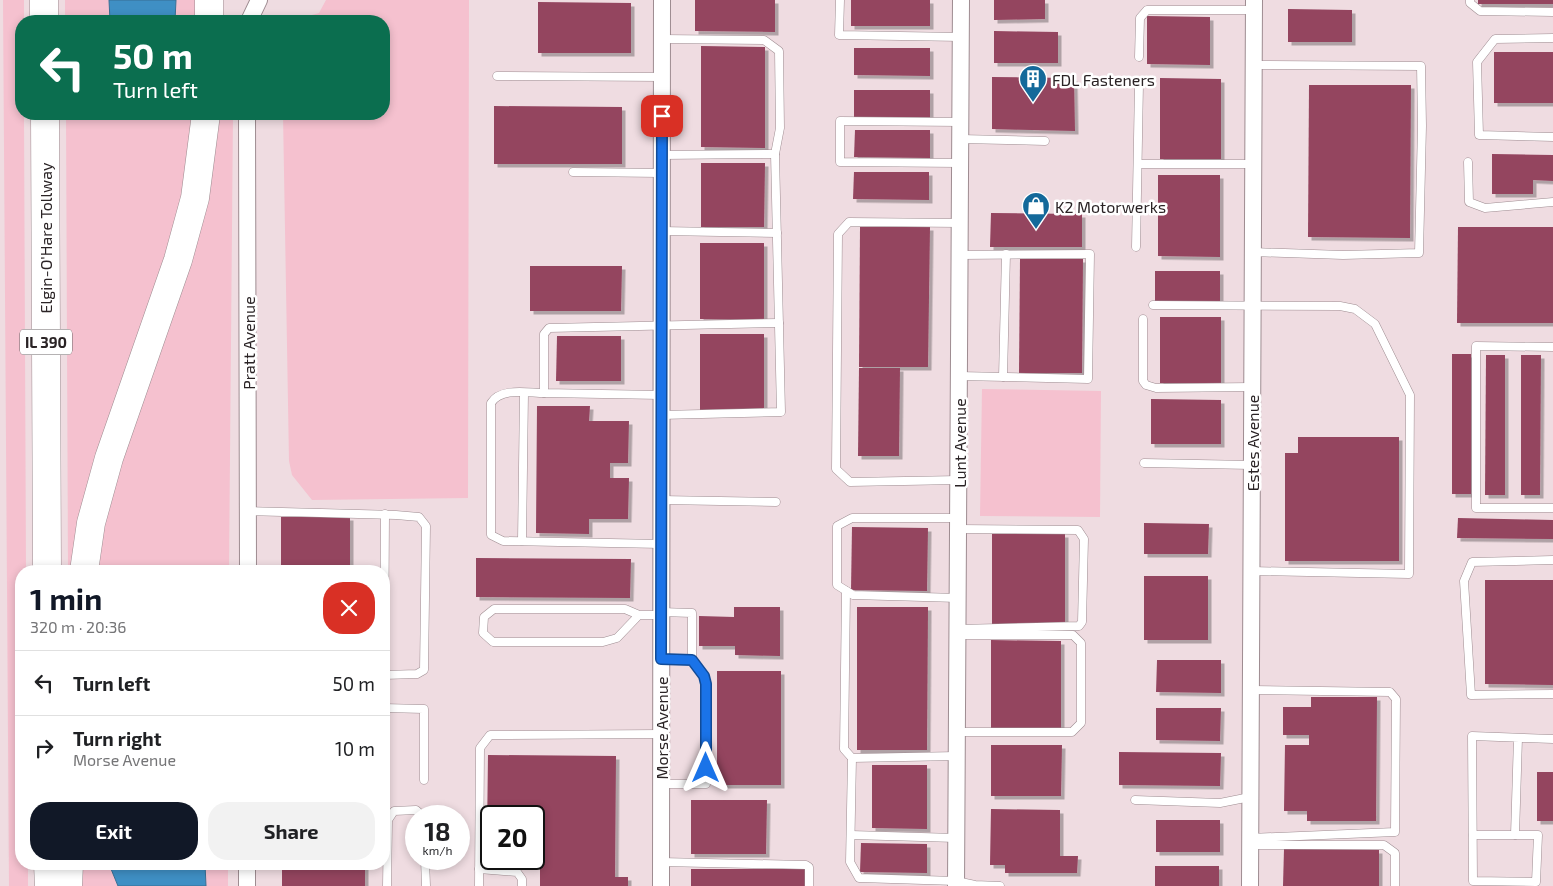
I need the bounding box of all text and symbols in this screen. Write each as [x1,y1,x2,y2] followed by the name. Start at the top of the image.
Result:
[113,34,193,76] text: 50 m
[30,35,95,100] icon: left
[1018,64,1048,103] building icon: FDL Fasteners
[1052,70,1155,89] place label: FDL Fasteners
[113,76,198,102] text: Turn left
[641,95,683,137] pin
[648,102,676,130] icon: arrive
[36,162,55,313] street label: Elgin-O'Hare Tollway
[1021,191,1051,230] shop icon: K2 Motorwerks
[1055,197,1166,216] place label: K2 Motorwerks
[239,296,258,390] street label: Pratt Avenue
[20,330,72,354] road number: IL 390
[1243,395,1262,491] street label: Estes Avenue
[950,398,969,488] street label: Lunt Avenue
[30,580,102,616] text: 1 min
[323,582,375,634] button: close
[30,617,127,636] text: 320 m · 20:36
[30,669,58,697] icon: left
[73,672,150,695] text: Turn left
[332,672,375,695] text: 50 m
[652,676,671,780] street label: Morse Avenue
[73,727,161,750] text: Turn right
[30,734,58,762] icon: right
[335,737,375,760] text: 10 m
[679,741,731,793] position arrow
[73,750,176,769] text: Morse Avenue
[30,802,198,860] button: Exit
[208,802,375,860] button: Share
[480,805,545,870] speed limit sign: 20
[424,816,451,846] text: 18
[423,843,452,857] text: km/h

